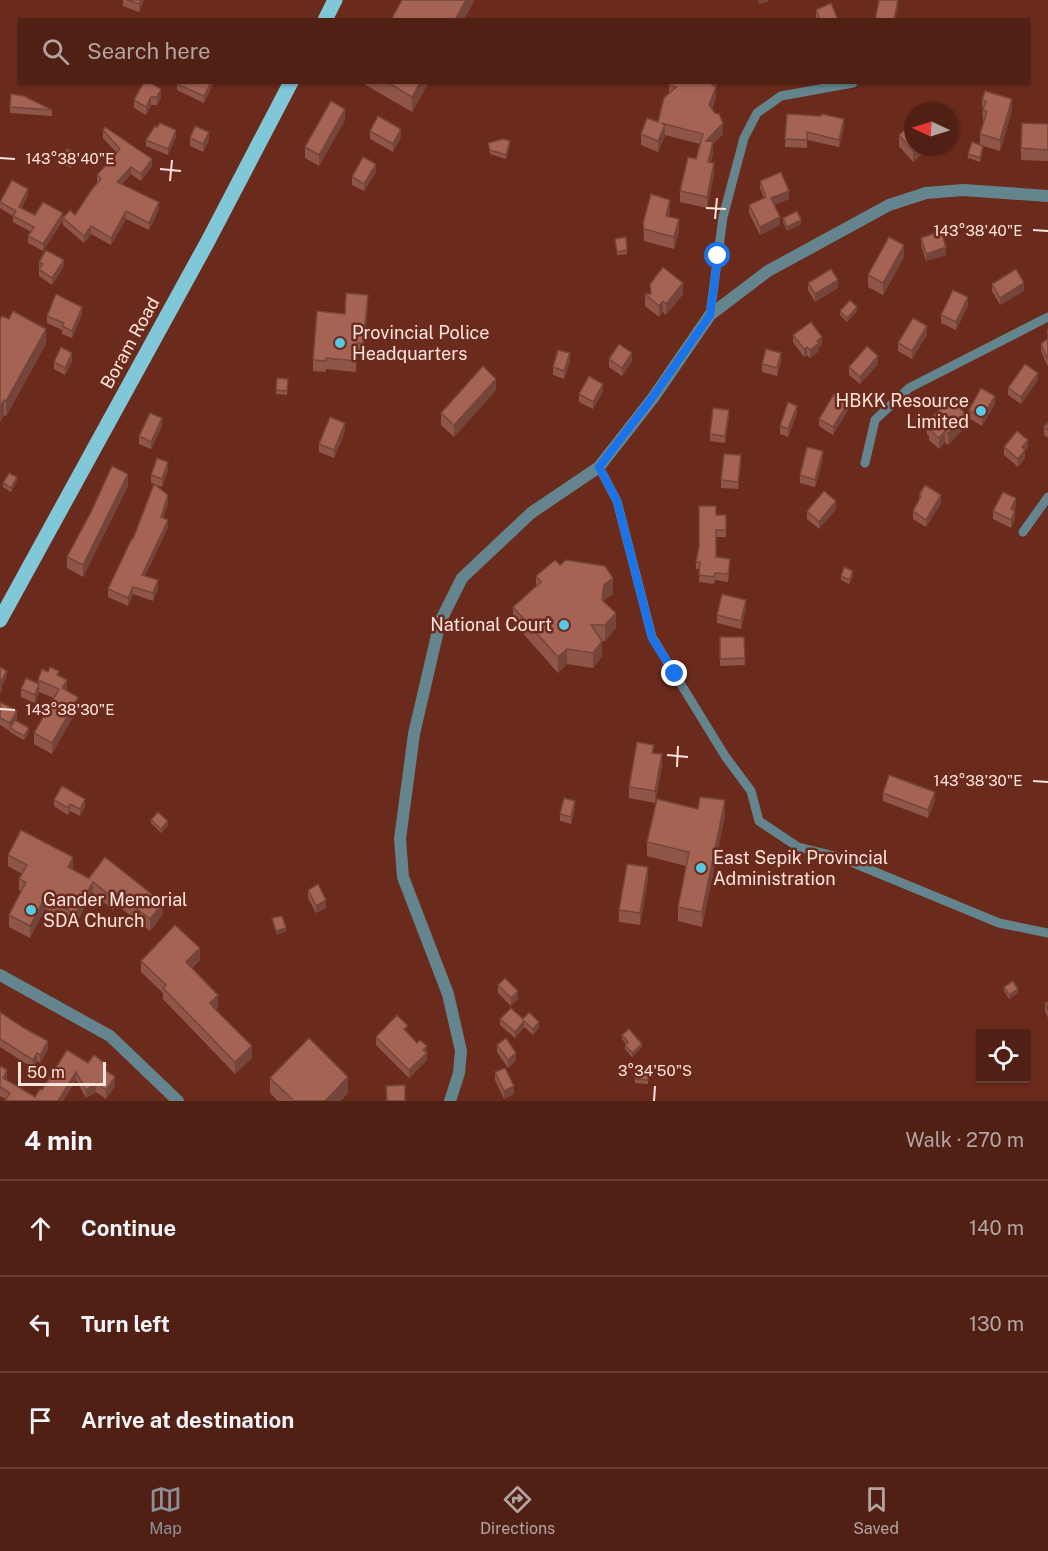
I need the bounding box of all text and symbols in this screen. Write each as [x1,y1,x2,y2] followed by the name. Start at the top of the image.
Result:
[18,18,1030,84] search box
[39,35,72,68] icon: search
[87,38,211,64] text: Search here
[904,102,958,156] north arrow
[25,150,115,167] text: 143°38'40"E
[933,222,1023,239] text: 143°38'40"E
[704,242,730,268] route start
[96,293,163,392] street label: Boram Road
[352,322,490,364] place label: Provincial Police Headquarters
[333,336,347,350] marker: Provincial Police Headquarters
[835,390,969,432] place label: HBKK Resource Limited
[974,404,988,418] marker: HBKK Resource Limited
[430,614,552,635] place label: National Court
[557,618,571,632] marker: National Court
[661,660,687,686] route end
[26,701,114,718] text: 143°38'30"E
[934,772,1022,789] text: 143°38'30"E
[713,847,888,889] place label: East Sepik Provincial Administration
[694,861,708,875] marker: East Sepik Provincial Administration
[43,889,188,931] place label: Gander Memorial SDA Church
[24,903,38,917] marker: Gander Memorial SDA Church
[976,1029,1030,1083] map controls
[976,1029,1030,1083] button: locate
[18,1059,106,1086] scale bar
[618,1062,692,1079] text: 3°34'50"S
[27,1063,65,1082] text: 50 m
[24,1125,93,1156] text: 4 min
[905,1128,1024,1152] text: Walk · 270 m
[24,1212,57,1245] icon: ahead
[81,1215,176,1241] text: Continue
[969,1216,1024,1240] text: 140 m
[24,1308,57,1341] icon: left
[81,1311,170,1337] text: Turn left
[969,1312,1024,1336] text: 130 m
[24,1404,57,1437] icon: arrive
[81,1407,294,1433] text: Arrive at destination
[149,1483,182,1538] tab: Map
[480,1483,555,1538] tab: Directions
[853,1483,899,1538] tab: Saved

